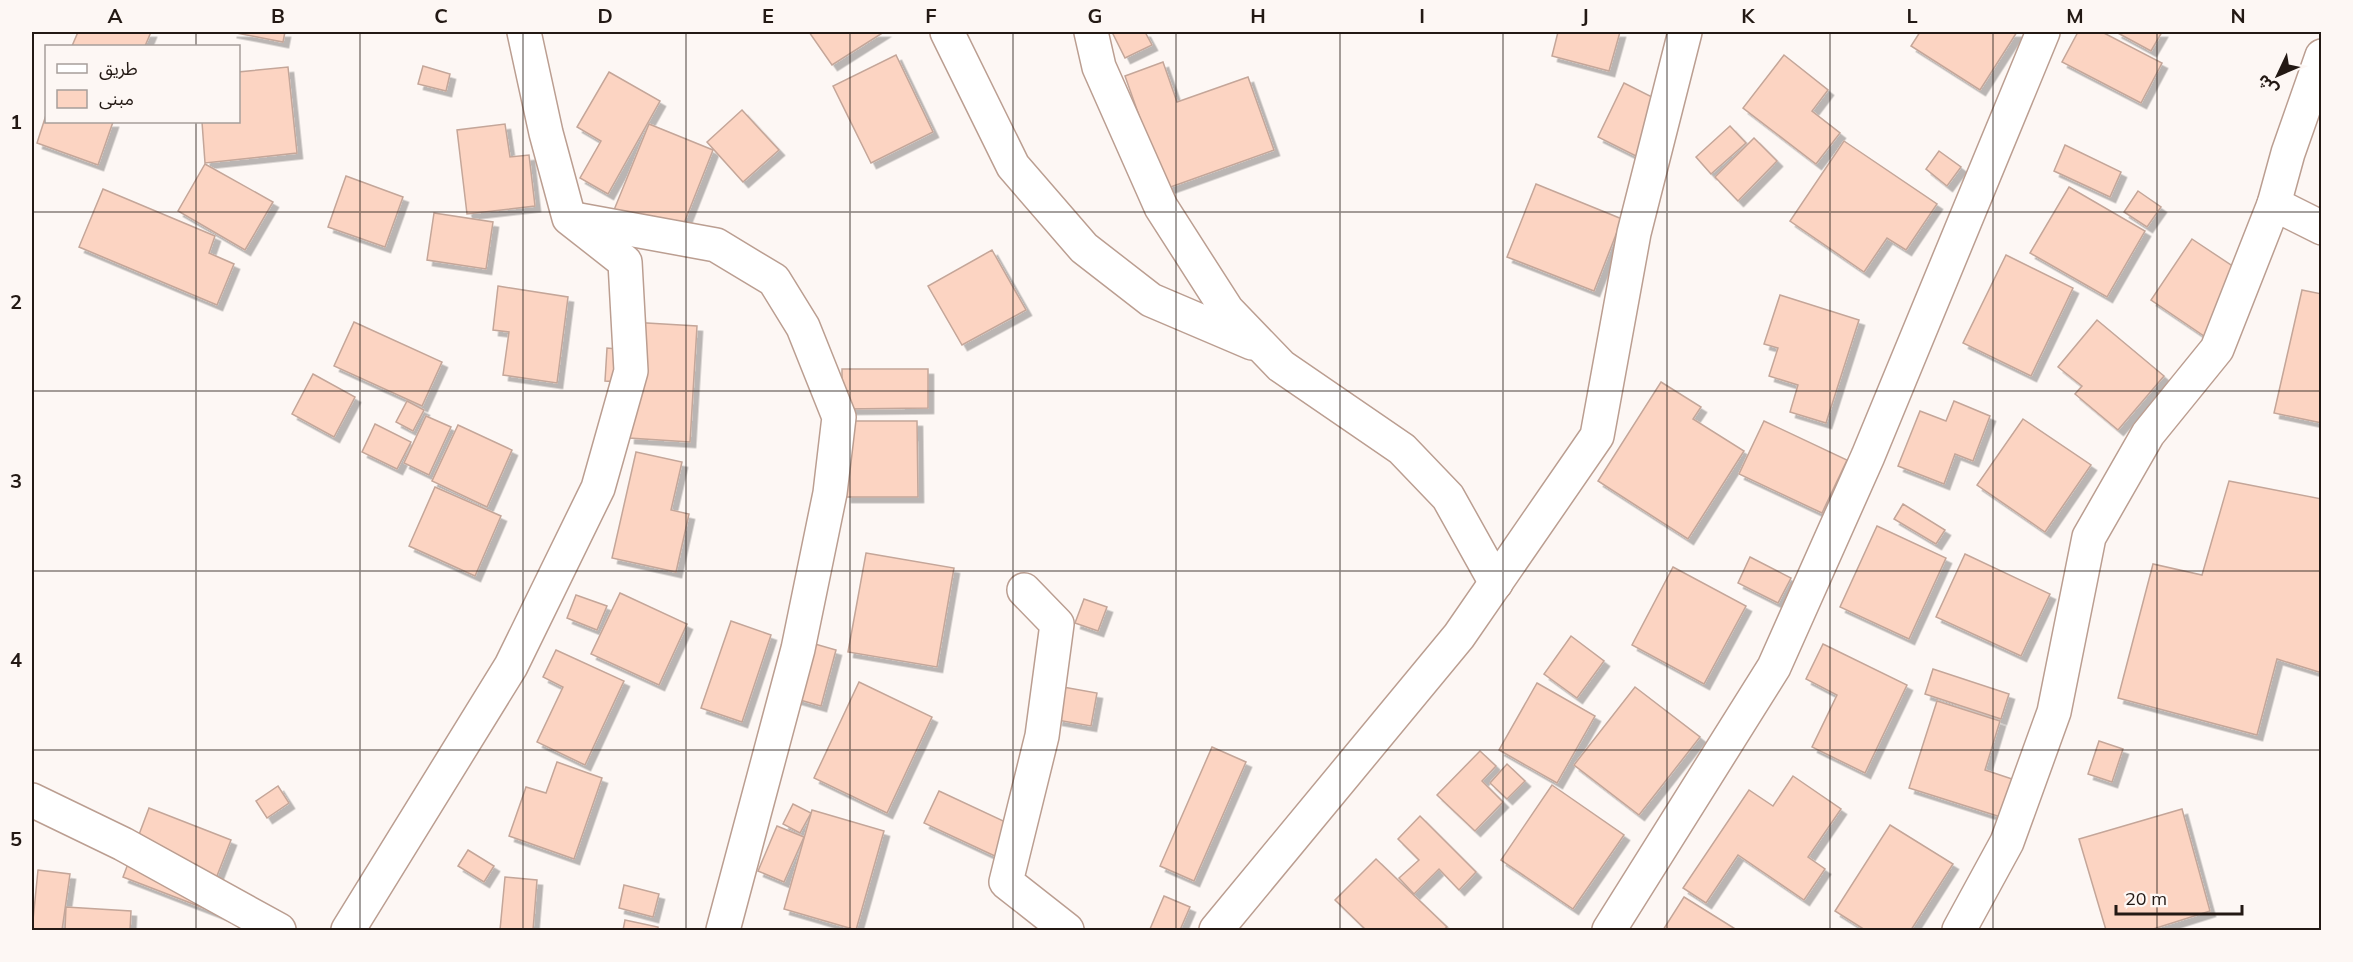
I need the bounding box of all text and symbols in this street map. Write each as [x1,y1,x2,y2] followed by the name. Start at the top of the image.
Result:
[108,3,123,28] text: A
[271,3,285,28] text: B
[434,3,448,28] text: C
[597,3,613,28] text: D
[762,3,774,28] text: E
[925,3,937,28] text: F
[1088,3,1102,28] text: G
[1250,3,1266,28] text: H
[1419,3,1425,28] text: I
[1581,3,1589,28] text: J
[1741,3,1755,28] text: K
[1906,3,1918,28] text: L
[2066,3,2084,28] text: M
[2230,3,2246,28] text: N
[45,45,240,123] legend
[2248,45,2308,105] north arrow
[99,57,138,80] text: طريق
[2252,71,2282,100] text: ش
[99,87,134,110] text: مبنى
[10,109,22,134] text: 1
[10,289,22,314] text: 2
[10,468,22,493] text: 3
[10,647,22,672] text: 4
[10,826,22,851] text: 5
[2116,878,2242,916] scale bar
[2125,887,2167,910] text: 20 m

